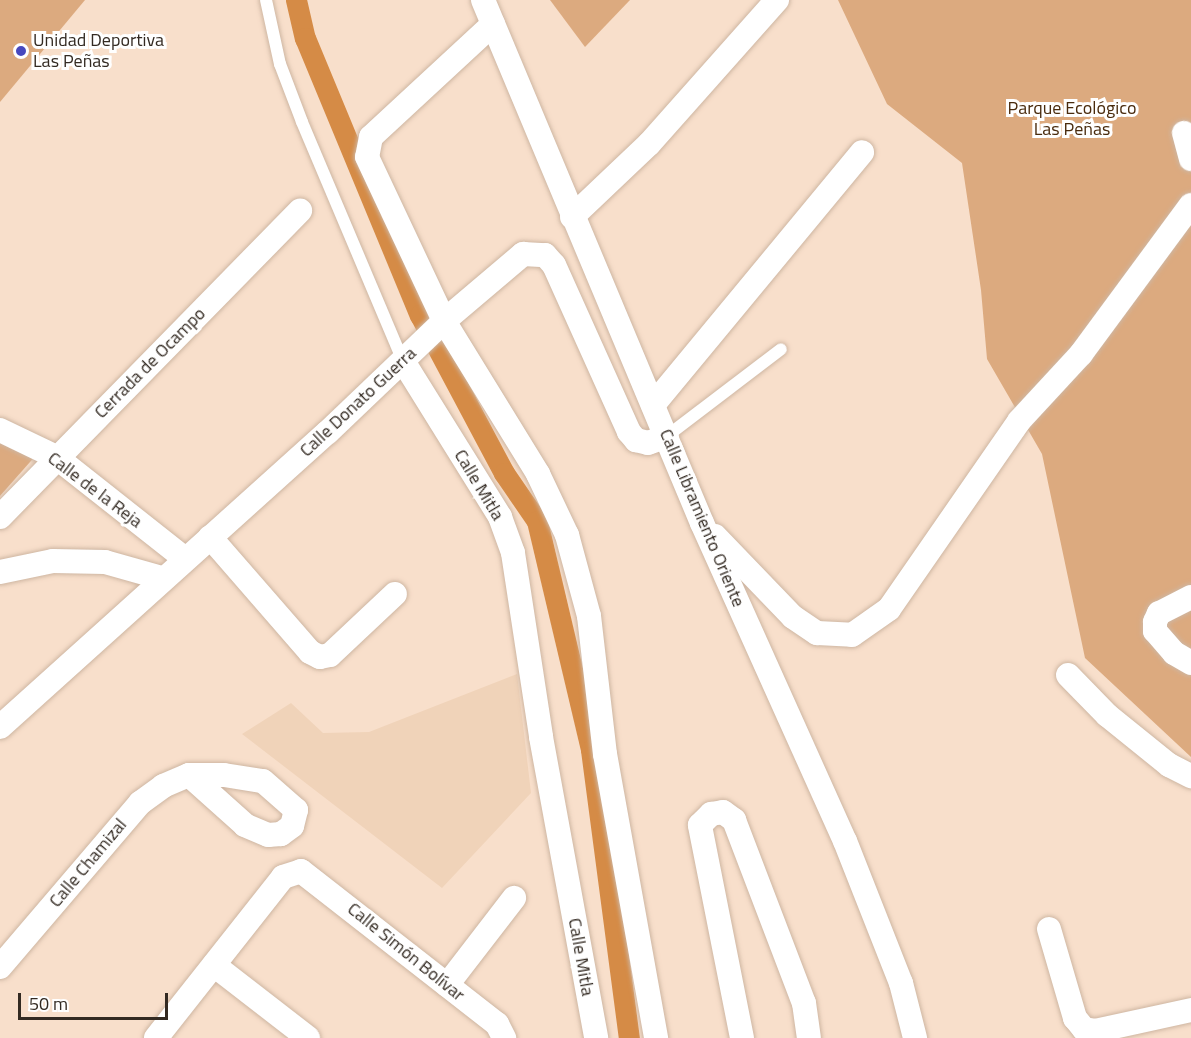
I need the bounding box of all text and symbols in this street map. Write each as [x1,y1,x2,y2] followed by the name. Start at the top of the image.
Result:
[33,30,164,72] place label: Unidad Deportiva Las Peñas
[14,44,28,58] marker: Unidad Deportiva Las Peñas
[1008,98,1136,140] park label: Parque Ecológico Las Peñas
[90,303,210,423] street label: Cerrada de Ocampo
[295,343,421,461] street label: Calle Donato Guerra
[655,426,749,610] street label: Calle Libramiento Oriente
[449,446,509,524] street label: Calle Mitla
[43,447,147,533] street label: Calle de la Reja
[45,814,131,912] street label: Calle Chamizal
[343,898,469,1006] street label: Calle Simón Bolívar
[564,916,598,998] street label: Calle Mitla
[21,981,171,1019] scale bar
[29,990,68,1017] text: 50 m

